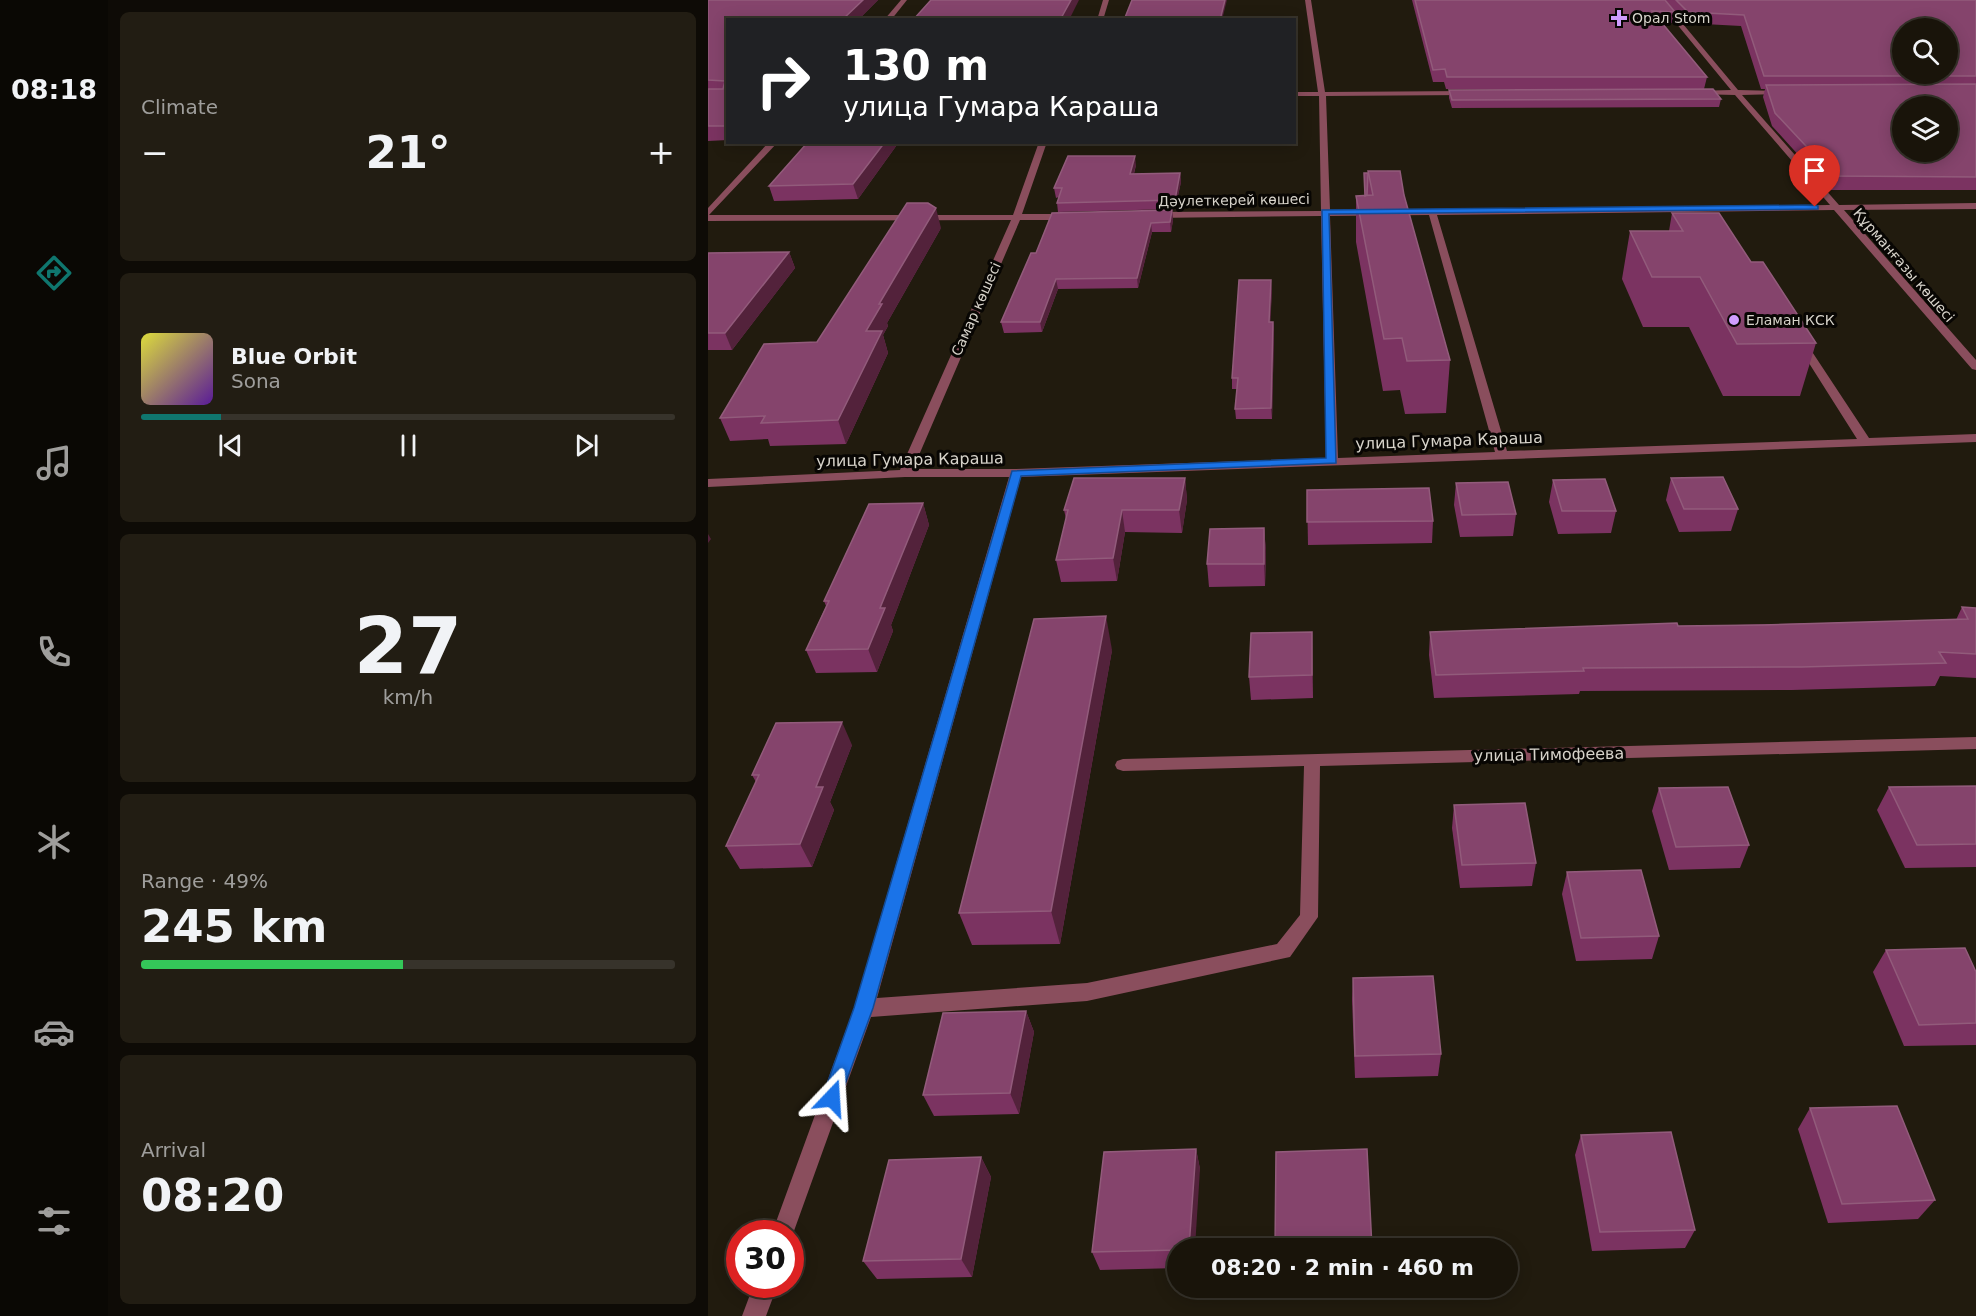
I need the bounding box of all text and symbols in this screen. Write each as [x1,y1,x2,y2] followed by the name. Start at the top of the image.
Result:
[1610,9,1628,27] marker: Орал Stom
[1632,10,1710,26] place label: Орал Stom
[1892,18,1958,162] map controls
[1892,18,1958,84] button: search
[843,41,989,90] text: 130 m
[744,42,822,120] icon: right
[11,74,97,105] text: 08:18
[843,91,1160,122] text: улица Гумара Караша
[141,95,218,119] text: Climate
[1892,96,1958,162] button: layers
[365,126,451,179] text: 21°
[141,133,169,172] text: −
[647,133,675,172] text: +
[1789,145,1840,207] pin
[1798,154,1831,187] icon: arrive
[1158,191,1310,209] street label: Дәулеткерей көшесі
[1850,205,1958,325] street label: Құрманғазы көшесі
[33,252,75,294] icon: directions
[948,260,1004,358] street label: Самар көшесі
[1746,312,1835,328] place label: Еламан КСК
[1727,313,1741,327] marker: Еламан КСК
[231,344,357,369] text: Blue Orbit
[231,369,281,393] text: Sona
[1355,428,1543,453] street label: улица Гумара Караша
[214,429,247,462] icon: previous
[392,429,425,462] icon: pause
[570,429,603,462] icon: next
[33,442,75,484] icon: music
[816,448,1004,471] street label: улица Гумара Караша
[354,601,462,691] text: 27
[33,631,75,673] icon: phone
[383,685,433,709] text: km/h
[1474,744,1624,765] street label: улица Тимофеева
[33,821,75,863] icon: climate
[141,869,268,893] text: Range · 49%
[141,900,327,953] text: 245 km
[33,1011,75,1053] icon: car
[800,1066,864,1130] position arrow
[141,1138,206,1162] text: Arrival
[141,1169,284,1222] text: 08:20
[33,1200,75,1242] icon: filters
[726,1220,804,1298] speed limit sign: 30
[1211,1255,1474,1280] text: 08:20 · 2 min · 460 m

